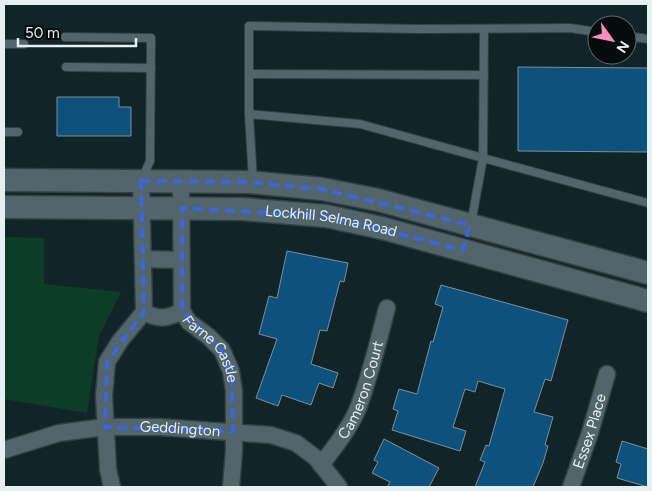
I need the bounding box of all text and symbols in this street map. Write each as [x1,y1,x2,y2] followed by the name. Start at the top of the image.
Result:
[18,15,135,47] scale bar
[587,15,637,65] north arrow
[25,24,60,42] text: 50 m
[612,38,633,56] text: N
[264,202,399,241] street label: Lockhill Selma Road
[178,312,242,384] street label: Farne Castle
[334,339,387,443] street label: Cameron Court
[569,391,610,471] street label: Essex Place
[140,418,221,440] street label: Geddington

